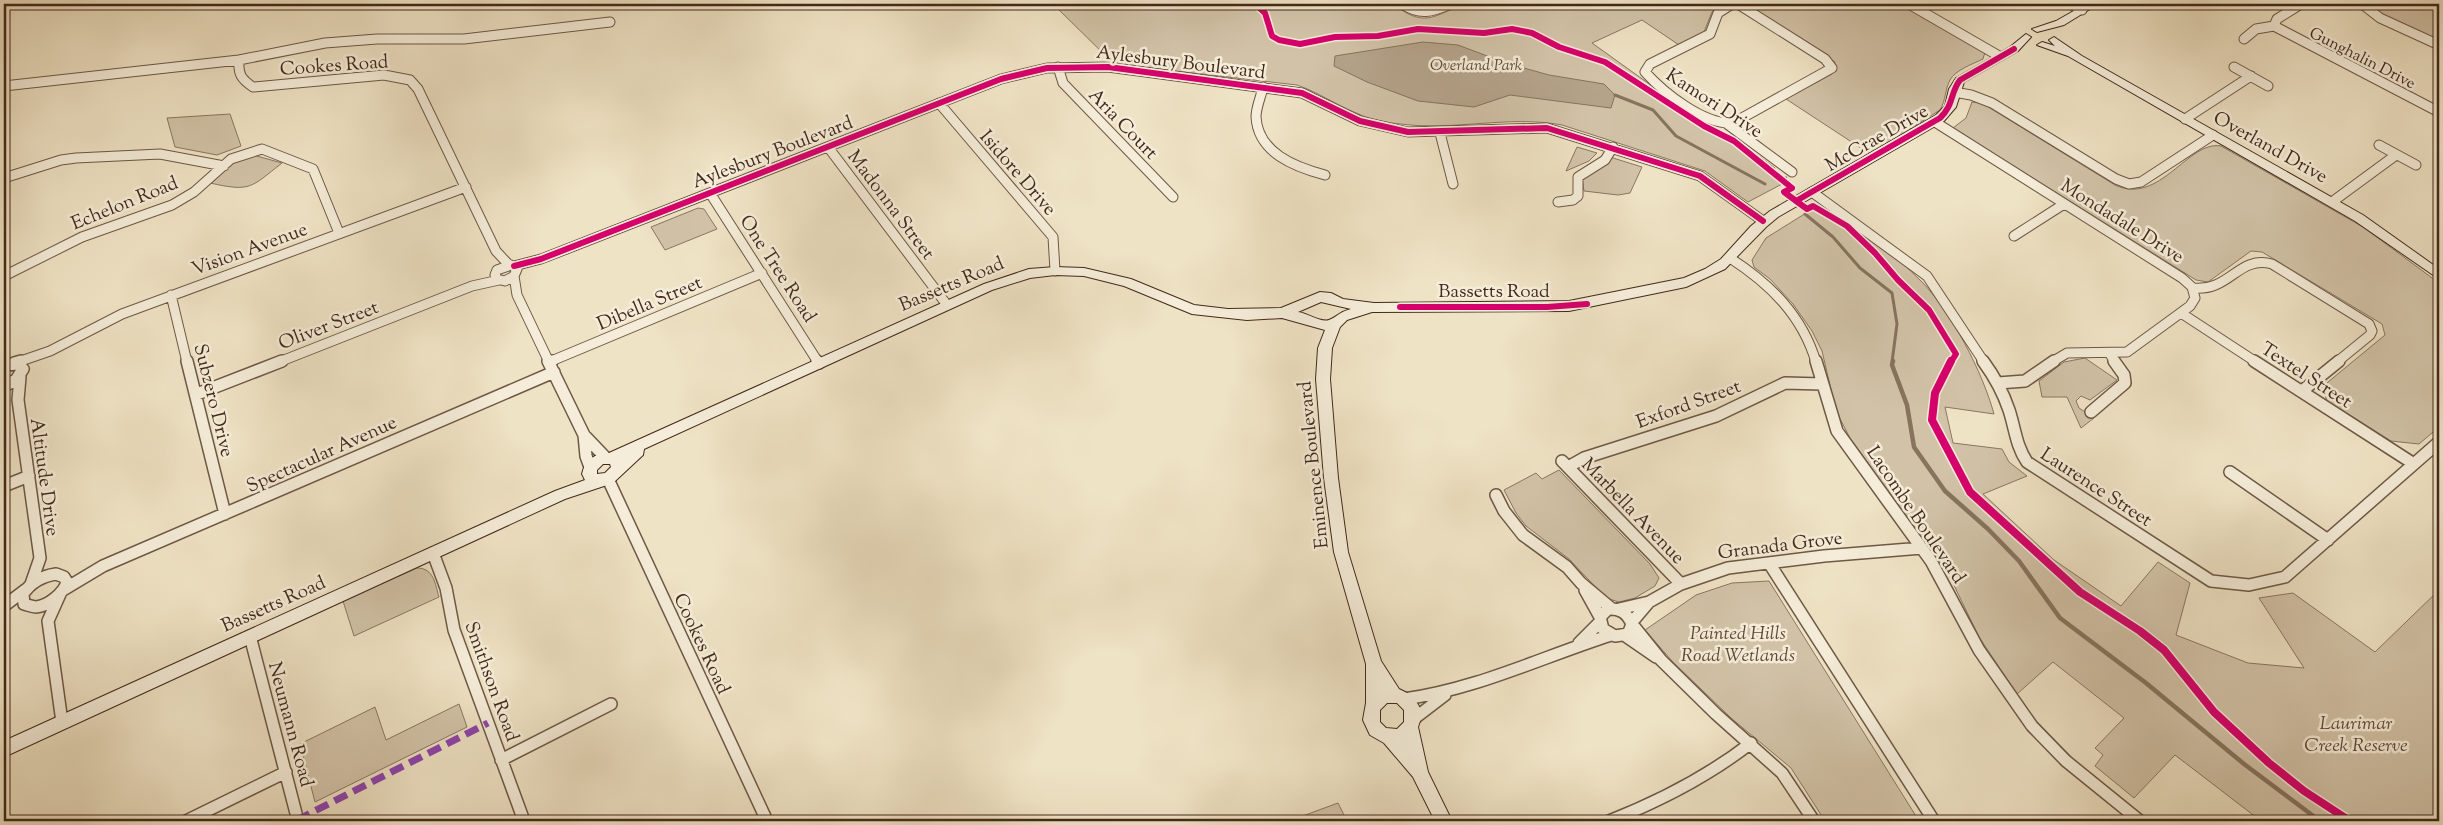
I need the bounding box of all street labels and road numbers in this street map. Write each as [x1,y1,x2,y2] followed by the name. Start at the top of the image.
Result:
[2305,23,2419,96] street label: Gunghalin Drive
[1095,40,1267,87] street label: Aylesbury Boulevard
[279,49,390,84] street label: Cookes Road
[1660,63,1768,146] street label: Kamori Drive
[1081,83,1164,167] street label: Aria Court
[1821,99,1934,180] street label: McCrae Drive
[2208,106,2332,191] street label: Overland Drive
[689,110,857,196] street label: Aylesbury Boulevard
[972,125,1062,222] street label: Isidore Drive
[840,145,941,266] street label: Madonna Street
[67,171,183,238] street label: Echelon Road
[2055,173,2189,271] street label: Mondadale Drive
[732,210,822,329] street label: One Tree Road
[188,217,312,284] street label: Vision Avenue
[895,251,1009,320] street label: Bassetts Road
[593,270,707,339] street label: Dibella Street
[1438,279,1550,306] street label: Bassetts Road
[275,295,383,358] street label: Oliver Street
[2255,336,2357,416] street label: Textel Street
[185,341,240,460] street label: Subzero Drive
[1633,374,1745,437] street label: Exford Street
[1292,379,1337,550] street label: Eminence Boulevard
[242,410,402,501] street label: Spectacular Avenue
[22,417,65,538] street label: Altitude Drive
[1859,441,1971,590] street label: Lacombe Boulevard
[2034,442,2157,535] street label: Laurence Street
[1574,452,1690,571] street label: Marbella Avenue
[1716,525,1844,568] street label: Granada Grove
[218,570,331,640] street label: Bassetts Road
[666,589,736,699] street label: Cookes Road
[456,618,525,746] street label: Smithson Road
[260,659,319,790] street label: Neumann Road

